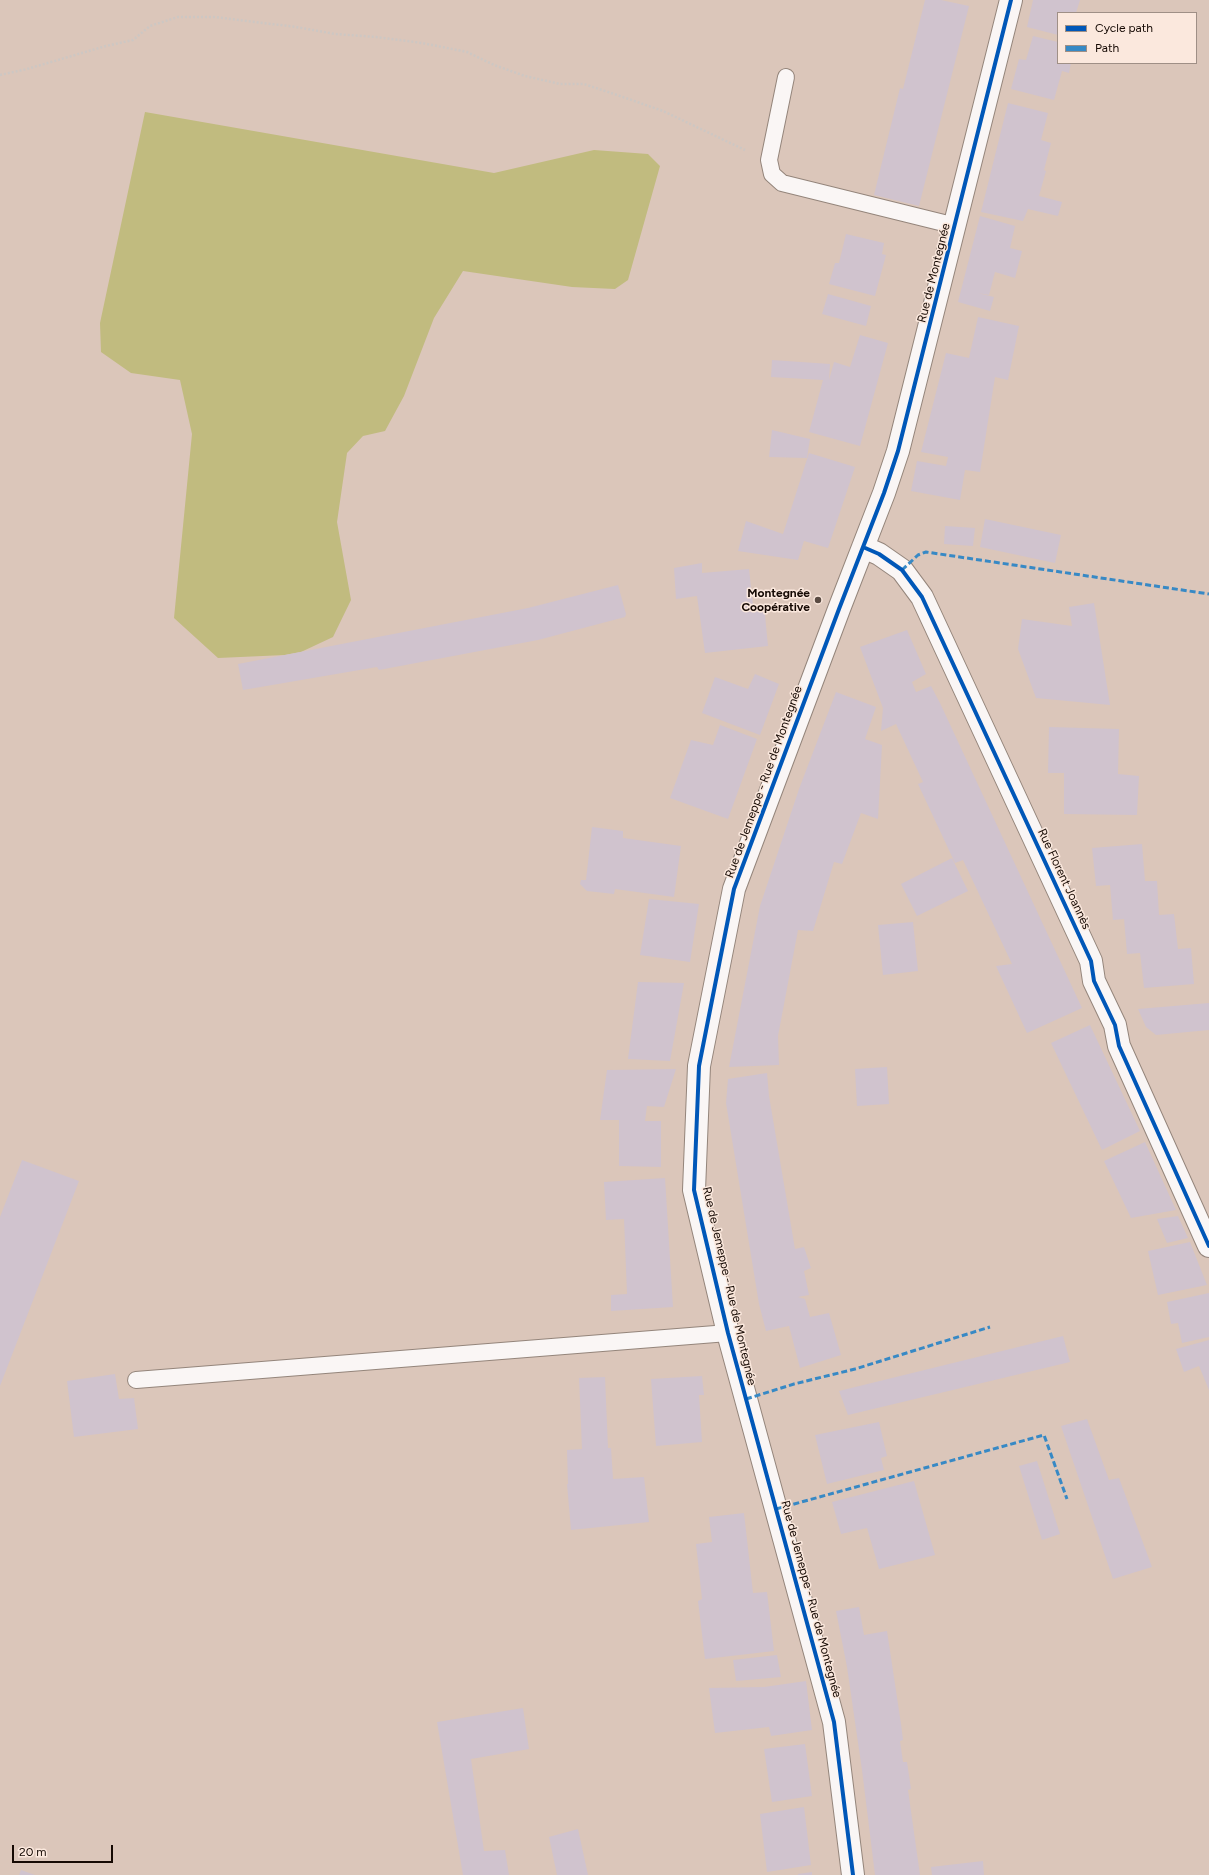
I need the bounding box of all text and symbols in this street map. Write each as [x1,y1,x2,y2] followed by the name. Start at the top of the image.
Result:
[1057,12,1197,64] legend
[1095,21,1153,35] text: Cycle path
[1095,41,1119,55] text: Path
[915,222,953,324] street label: Rue de Montegnée
[741,586,810,614] place label: Montegnée Coopérative
[813,595,823,605] marker: Montegnée Coopérative
[722,684,806,880] street label: Rue de Jemeppe - Rue de Montegnée
[1034,826,1094,932] street label: Rue Florent Joannès
[699,1185,759,1387] street label: Rue de Jemeppe - Rue de Montegnée
[778,1499,844,1699] street label: Rue de Jemeppe - Rue de Montegnée
[14,1837,115,1863] scale bar
[19,1845,47,1859] text: 20 m

